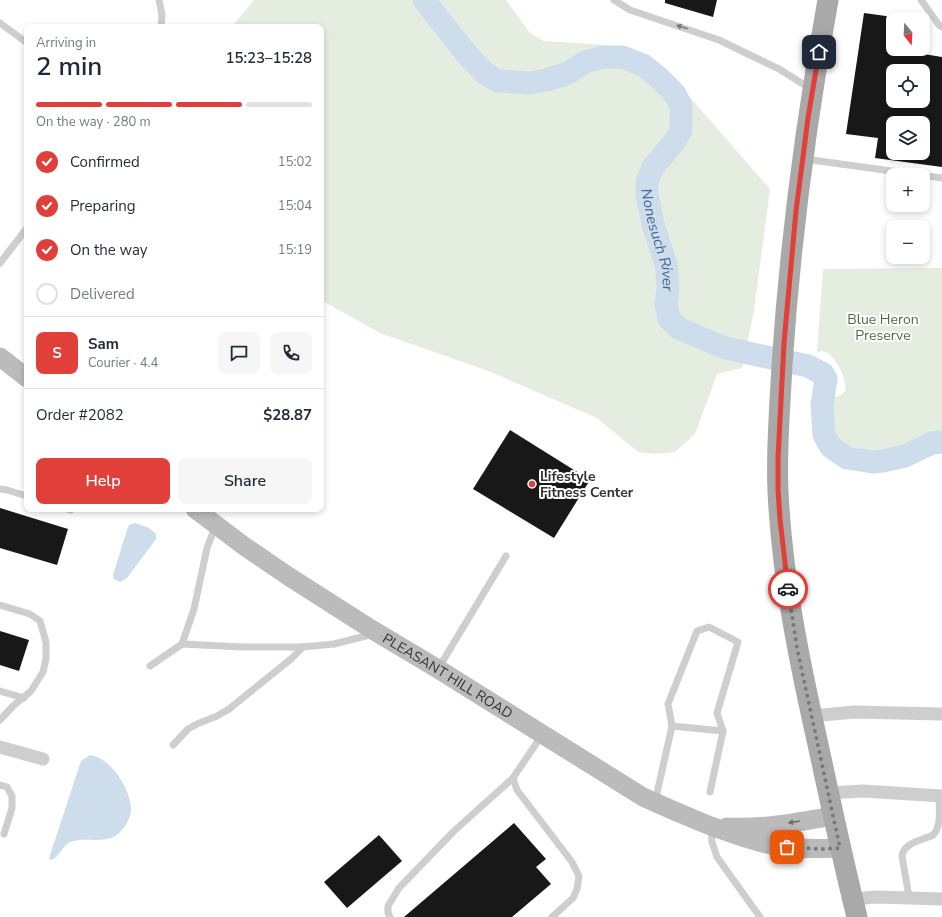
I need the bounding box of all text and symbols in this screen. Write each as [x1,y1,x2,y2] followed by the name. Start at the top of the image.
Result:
[886,12,930,56] north arrow
[886,12,930,264] map controls
[676,24,688,30] one-way arrow
[36,34,96,52] text: Arriving in
[802,35,836,69] pin
[808,41,830,63] icon: home
[225,48,312,68] text: 15:23–15:28
[36,49,102,84] text: 2 min
[886,64,930,108] button: locate
[36,113,151,131] text: On the way · 280 m
[886,116,930,160] button: layers
[36,151,58,173] icon: check
[70,152,140,172] text: Confirmed
[278,153,312,171] text: 15:02
[886,168,930,212] button: +
[636,187,678,292] water label: Nonesuch River
[36,195,58,217] icon: check
[70,196,135,216] text: Preparing
[278,197,312,215] text: 15:04
[886,220,930,264] button: −
[36,239,58,261] icon: check
[70,240,148,260] text: On the way
[278,241,312,259] text: 15:19
[70,284,135,304] text: Delivered
[847,310,919,345] park label: Blue Heron Preserve
[218,332,260,374] button: chat
[270,332,312,374] button: phone
[88,334,119,354] text: Sam
[52,343,62,363] text: S
[88,354,158,372] text: Courier · 4.4
[36,405,124,425] text: Order #2082
[263,405,312,425] text: $28.87
[36,458,170,504] button: Help
[178,458,312,504] button: Share
[540,467,634,502] place label: Lifestyle Fitness Center
[527,479,537,489] marker: Lifestyle Fitness Center
[768,569,808,609] courier
[777,578,799,600] icon: car
[379,629,516,723] street label: PLEASANT HILL ROAD
[788,819,800,825] one-way arrow
[770,830,804,864] pin
[776,836,798,858] icon: bag

